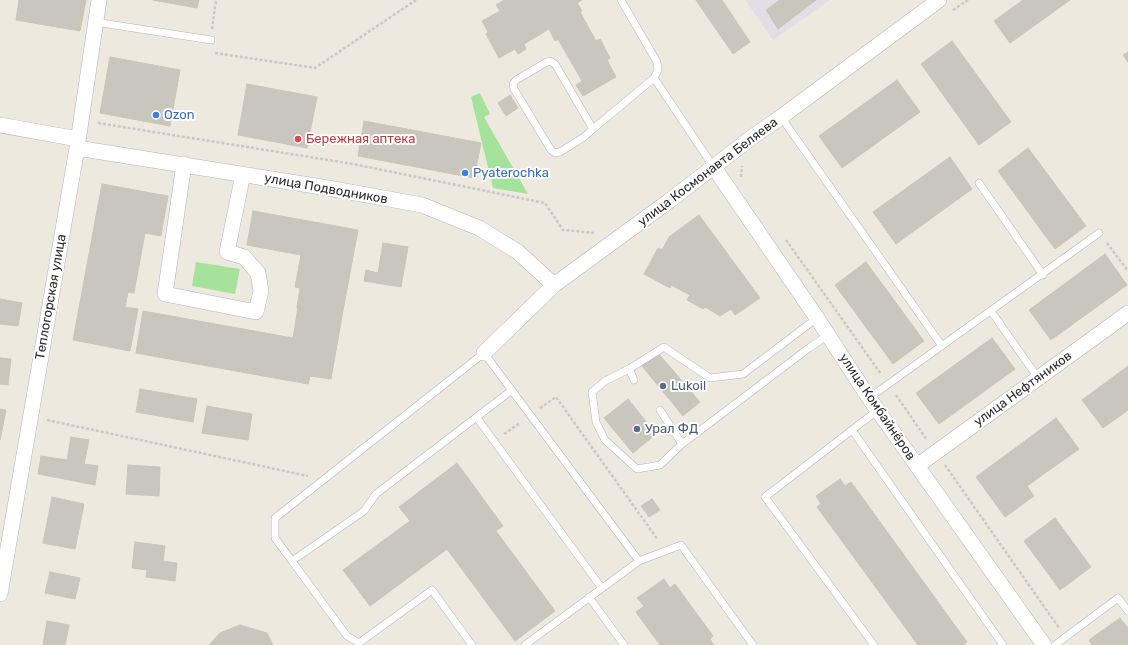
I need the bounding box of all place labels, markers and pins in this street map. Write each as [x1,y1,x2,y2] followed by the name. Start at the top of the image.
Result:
[164,107,195,123] place label: Ozon
[151,110,161,120] marker: Ozon
[306,131,415,147] place label: Бережная аптека
[293,134,303,144] marker: Бережная аптека
[473,165,549,181] place label: Pyaterochka
[460,168,470,178] marker: Pyaterochka
[671,378,706,394] place label: Lukoil
[658,381,668,391] marker: Lukoil
[645,421,698,437] place label: Урал ФД
[632,424,642,434] marker: Урал ФД

